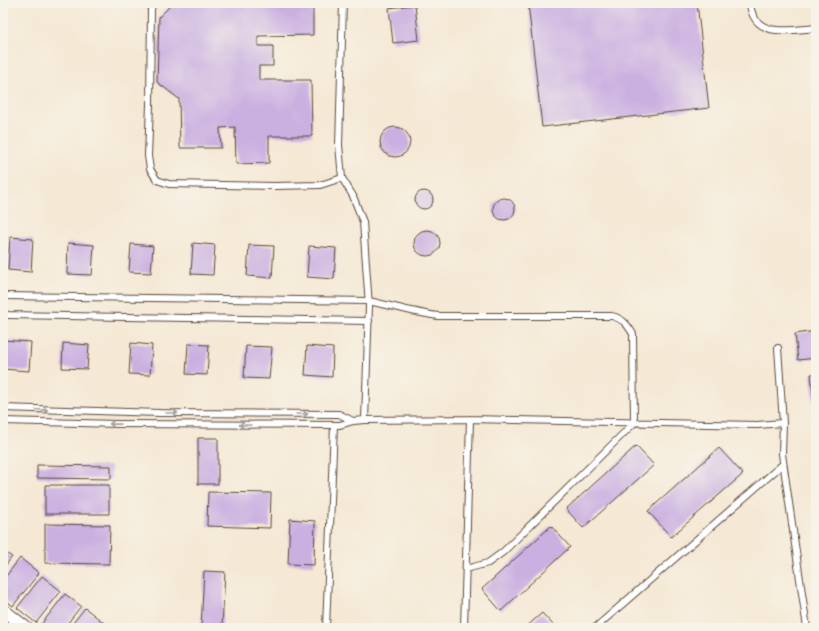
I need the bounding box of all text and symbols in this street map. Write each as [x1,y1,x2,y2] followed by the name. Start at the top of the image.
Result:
[35,406,48,413] one-way arrow
[165,410,178,417] one-way arrow
[295,410,308,418] one-way arrow
[109,420,122,428] one-way arrow
[239,421,252,429] one-way arrow

